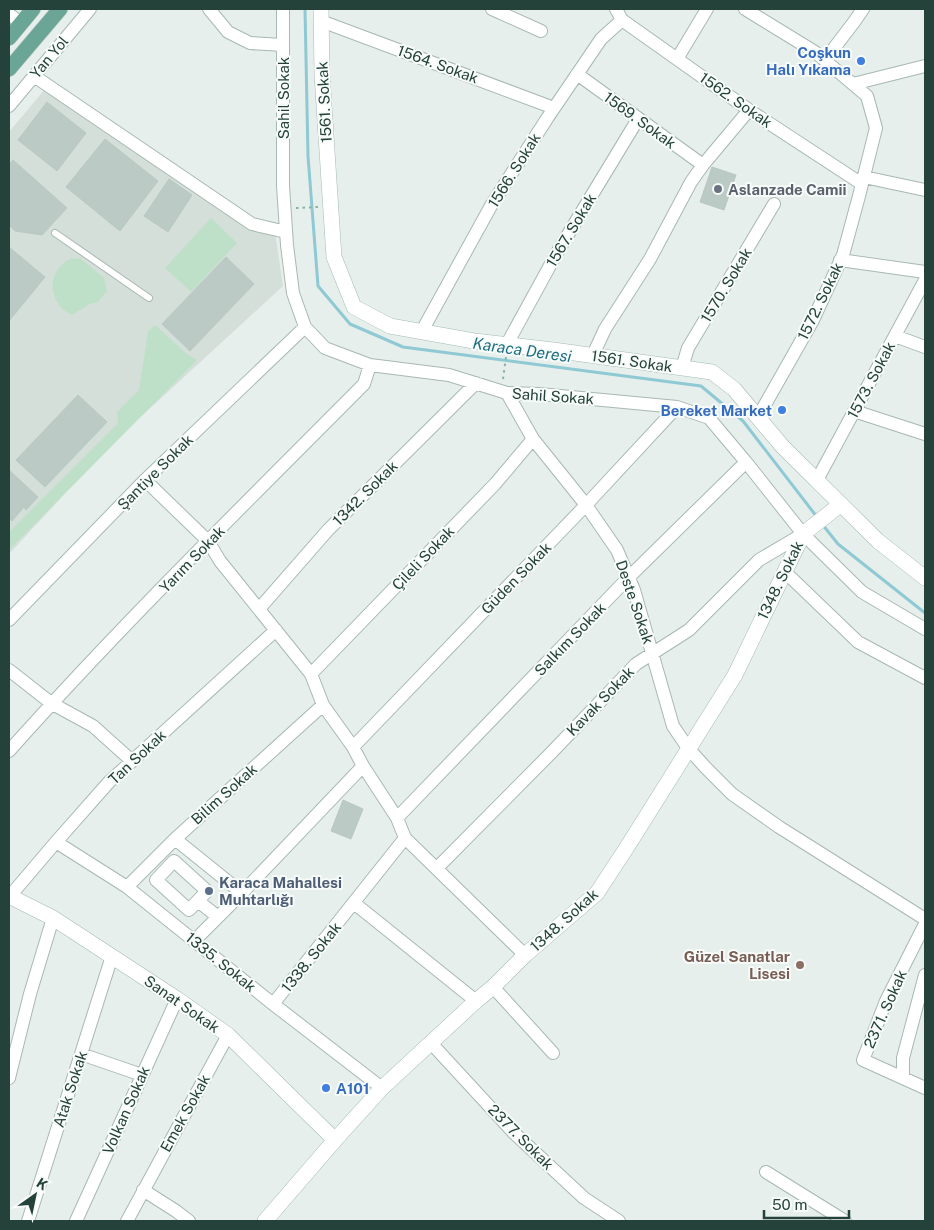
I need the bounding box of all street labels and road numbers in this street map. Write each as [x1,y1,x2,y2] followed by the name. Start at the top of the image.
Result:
[26,32,72,82] street label: Yan Yol
[395,42,481,86] street label: 1564. Sokak
[275,57,292,139] street label: Sahil Sokak
[313,61,335,143] street label: 1561. Sokak
[697,69,775,131] street label: 1562. Sokak
[601,88,679,152] street label: 1569. Sokak
[484,130,544,210] street label: 1566. Sokak
[543,190,599,270] street label: 1567. Sokak
[697,245,755,325] street label: 1570. Sokak
[794,259,846,343] street label: 1572. Sokak
[844,339,898,421] street label: 1573. Sokak
[590,347,674,375] street label: 1561. Sokak
[511,385,595,407] street label: Sahil Sokak
[114,431,196,513] street label: Şantiye Sokak
[329,457,401,529] street label: 1342. Sokak
[156,522,228,596] street label: Yarım Sokak
[388,523,458,593] street label: Çileli Sokak
[754,538,806,622] street label: 1348. Sokak
[478,539,554,617] street label: Güden Sokak
[613,558,657,646] street label: Deste Sokak
[531,599,609,679] street label: Salkım Sokak
[563,663,637,739] street label: Kavak Sokak
[105,726,169,788] street label: Tan Sokak
[188,760,260,828] street label: Bilim Sokak
[527,885,601,955] street label: 1348. Sokak
[278,919,344,995] street label: 1338. Sokak
[183,929,259,995] street label: 1335. Sokak
[860,967,910,1051] street label: 2371. Sokak
[141,972,223,1036] street label: Sanat Sokak
[50,1049,90,1129] street label: Atak Sokak
[99,1063,153,1157] street label: Volkan Sokak
[157,1071,213,1155] street label: Emek Sokak
[485,1101,557,1173] street label: 2377. Sokak

